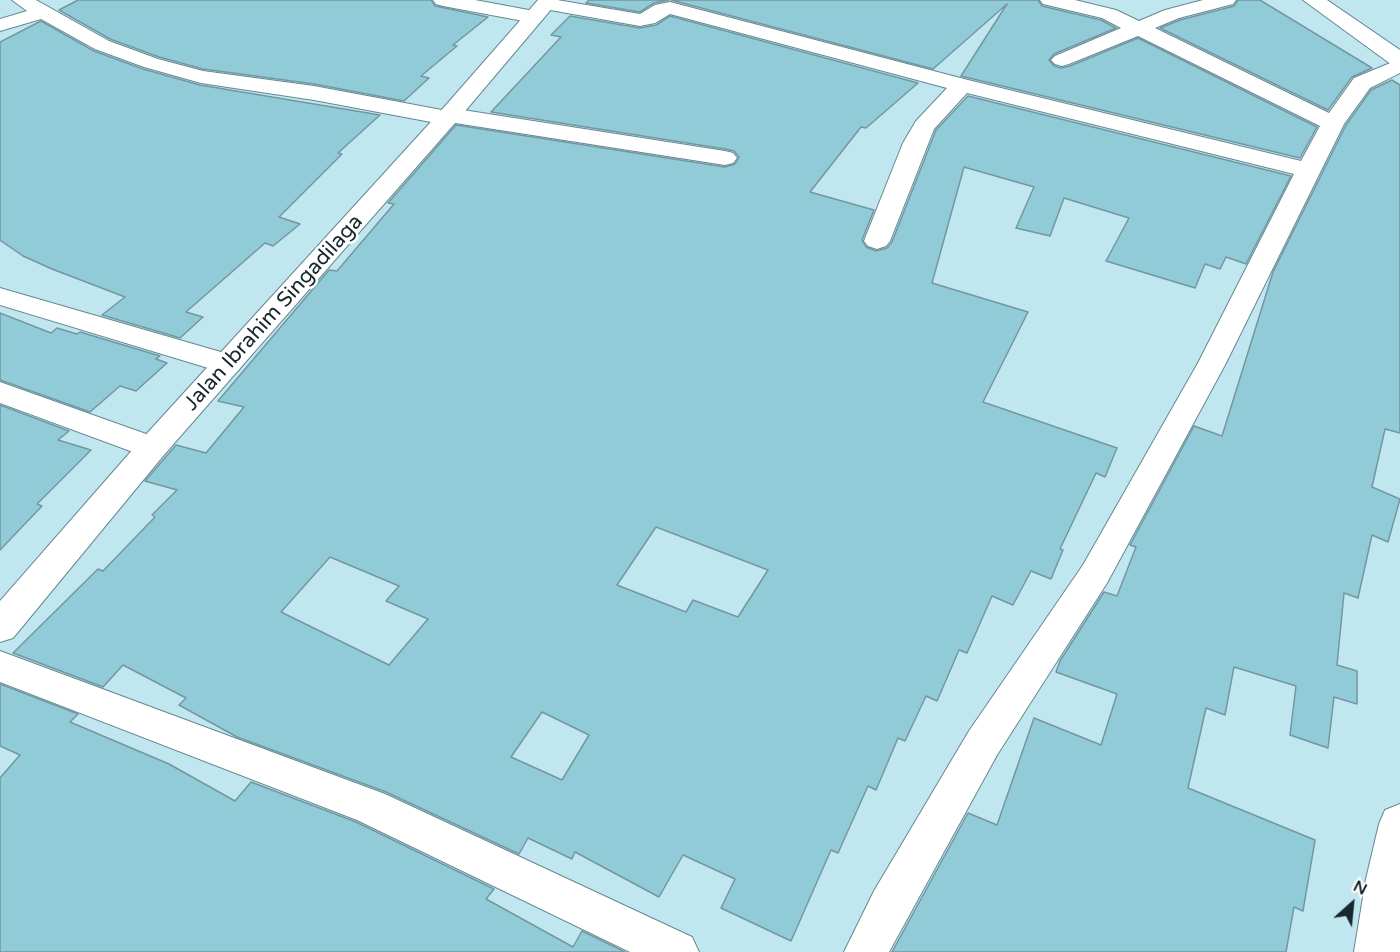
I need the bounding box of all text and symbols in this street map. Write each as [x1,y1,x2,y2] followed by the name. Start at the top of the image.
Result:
[179,210,369,416] street label: Jalan Ibrahim Singadilaga
[1322,874,1382,934] north arrow
[1350,876,1370,900] text: N

